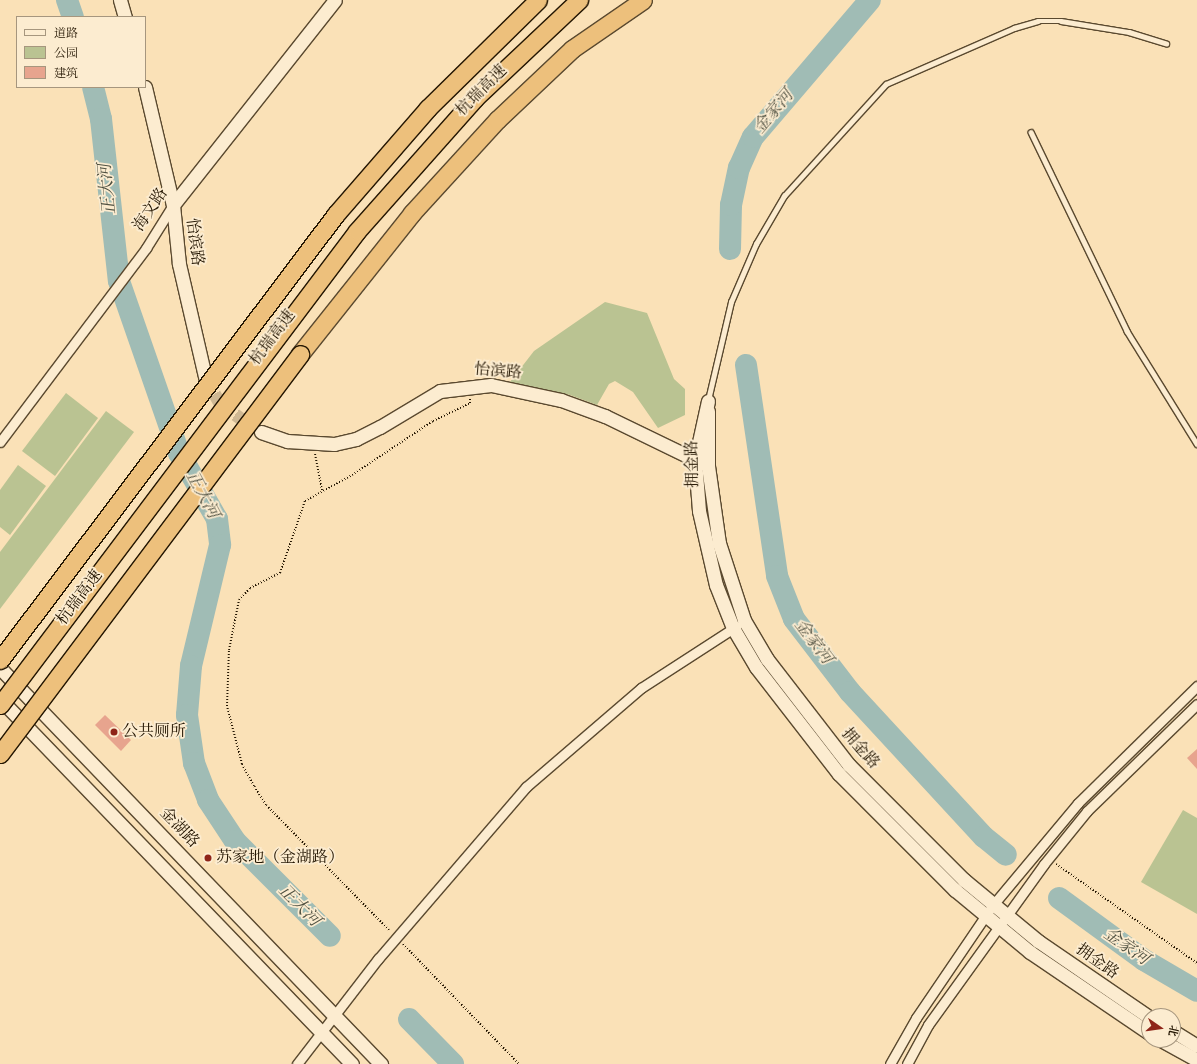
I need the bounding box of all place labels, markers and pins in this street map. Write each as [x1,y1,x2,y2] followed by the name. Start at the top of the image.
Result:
[122,722,186,742] place label: 公共厕所
[109,727,119,737] marker: 公共厕所
[216,848,344,868] place label: 苏家地（金湖路）
[203,853,213,863] marker: 苏家地（金湖路）

